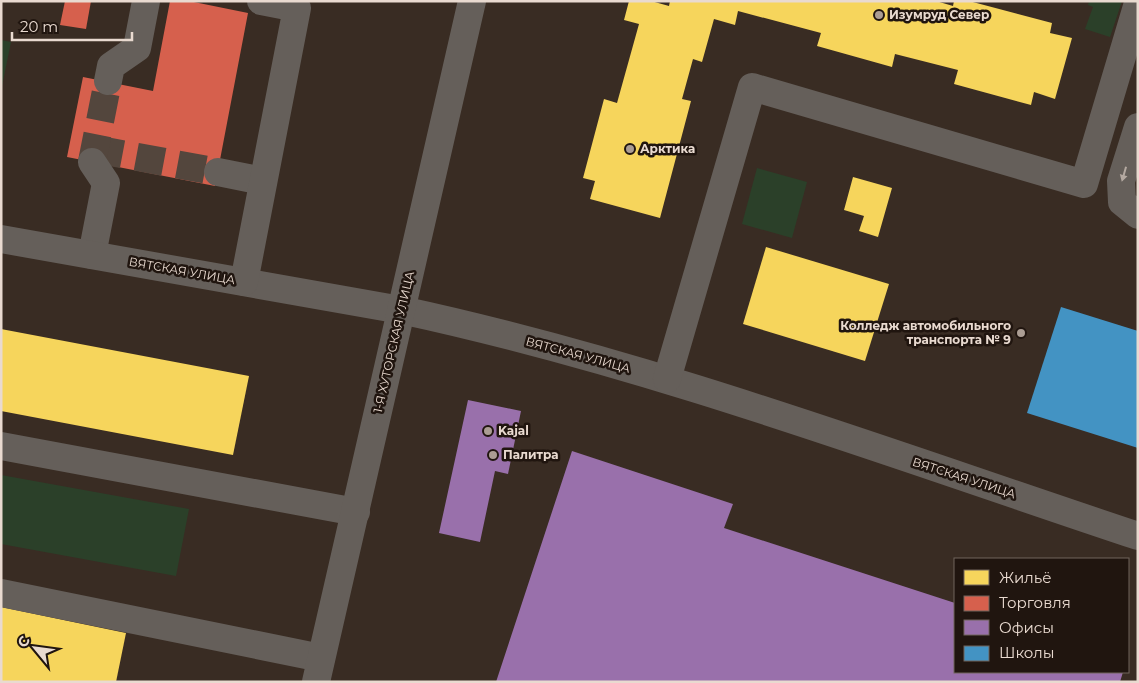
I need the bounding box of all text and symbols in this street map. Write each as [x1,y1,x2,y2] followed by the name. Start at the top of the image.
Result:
[889,7,989,22] place label: Изумруд Север
[873,9,885,21] marker: Изумруд Север
[12,10,132,42] scale bar
[20,17,58,36] text: 20 m
[640,141,695,156] place label: Арктика
[624,143,636,155] marker: Арктика
[1119,166,1127,181] one-way arrow
[128,254,237,287] street label: ВЯТСКАЯ УЛИЦА
[370,269,417,414] street label: 1-Я ХУТОРСКАЯ УЛИЦА
[840,318,1011,347] place label: Колледж автомобильного транспорта № 9
[1015,327,1027,339] marker: Колледж автомобильного транспорта № 9
[524,333,632,376] street label: ВЯТСКАЯ УЛИЦА
[498,423,529,438] place label: Kajal
[482,425,494,437] marker: Kajal
[503,447,558,462] place label: Палитра
[487,449,499,461] marker: Палитра
[911,454,1018,501] street label: ВЯТСКАЯ УЛИЦА
[954,558,1129,673] legend
[999,568,1052,587] text: Жильё
[999,593,1071,612] text: Торговля
[999,618,1054,637] text: Офисы
[10,623,60,673] north arrow
[13,633,34,651] text: С
[999,643,1055,662] text: Школы

